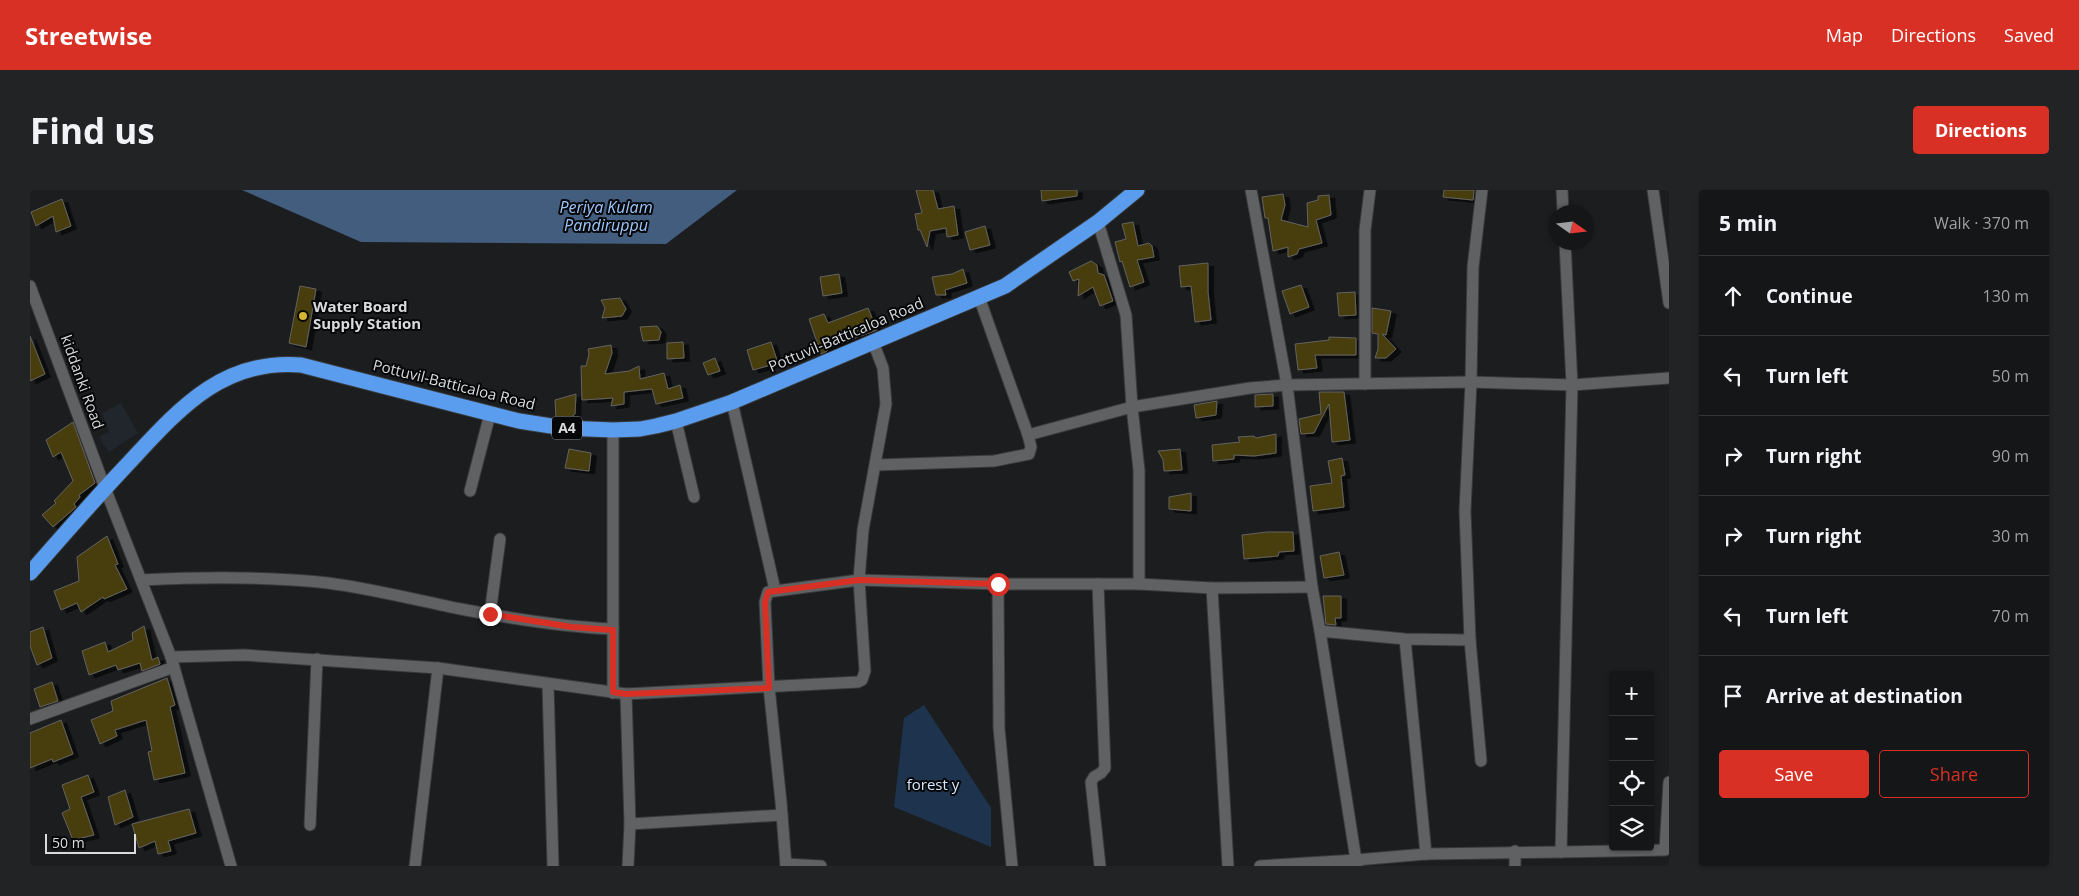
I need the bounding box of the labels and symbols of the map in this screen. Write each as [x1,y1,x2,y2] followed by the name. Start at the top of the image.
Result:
[559,196,653,236] water label: Periya Kulam Pandiruppu
[1549,205,1594,250] north arrow
[765,292,926,376] street label: Pottuvil-Batticaloa Road
[313,296,421,333] place label: Water Board Supply Station
[297,310,309,322] marker: Water Board Supply Station
[57,332,109,432] street label: kiddanki Road
[371,354,538,414] street label: Pottuvil-Batticaloa Road
[552,417,582,440] road number: A4
[987,573,1010,596] route start
[479,603,502,626] route end
[907,774,960,794] park label: forest y
[45,831,136,854] scale bar

